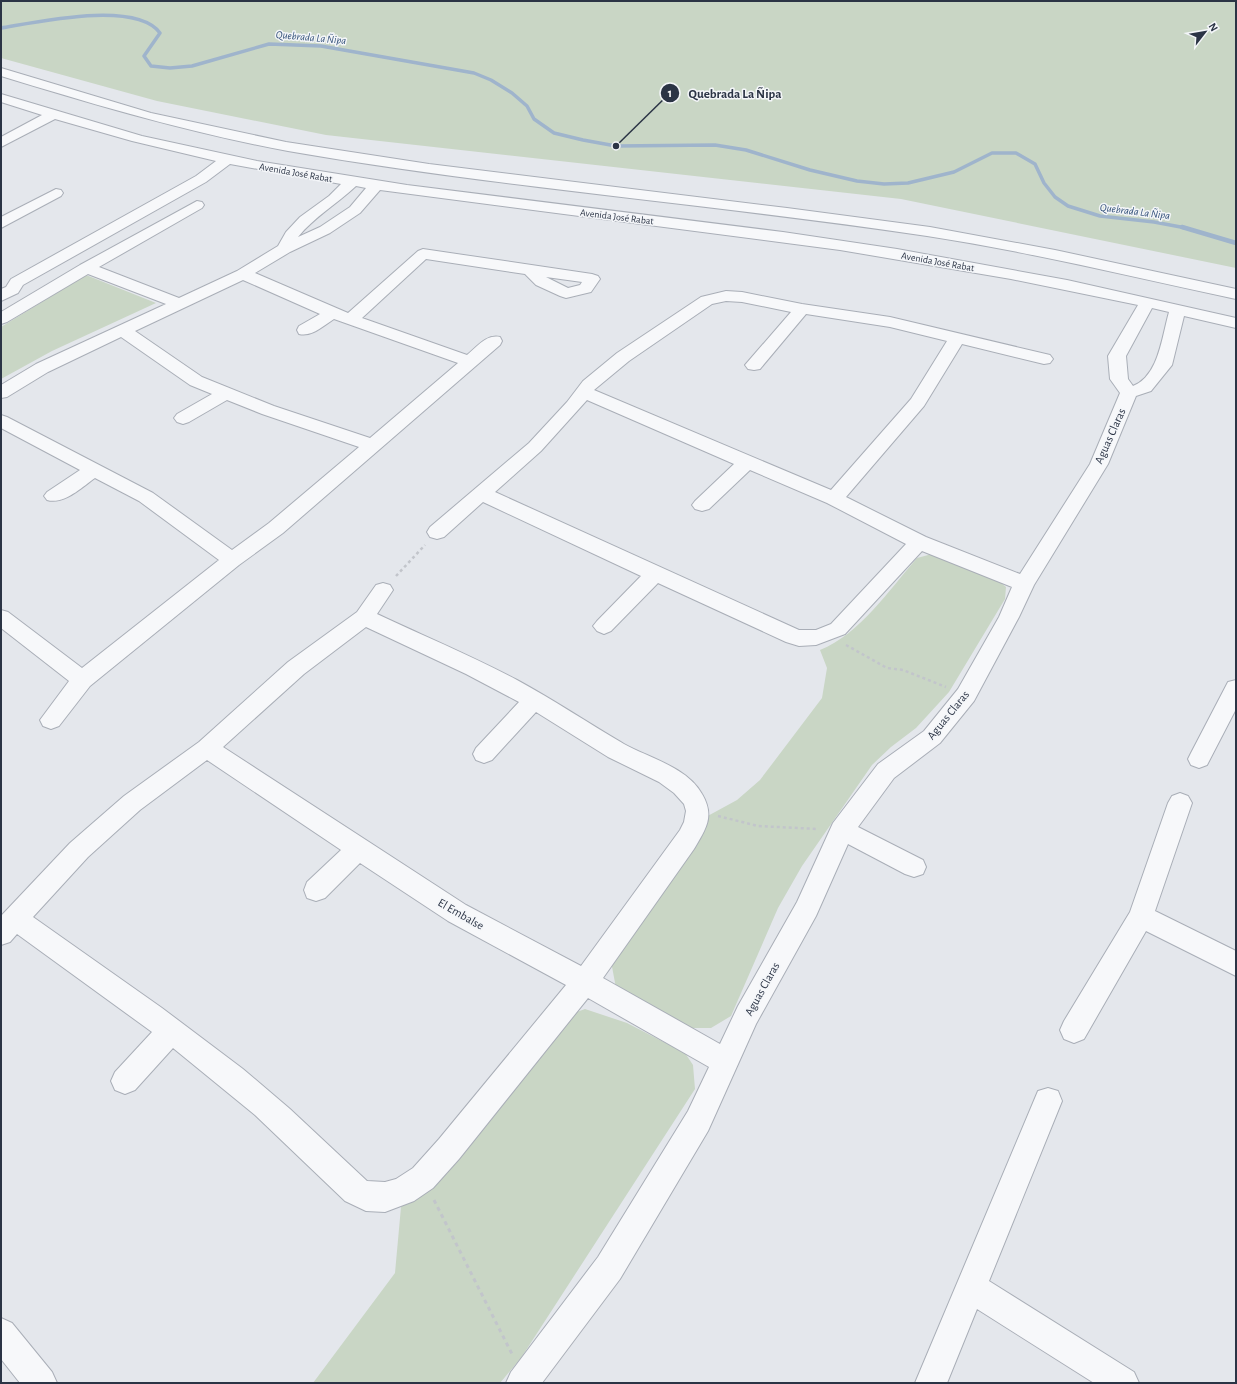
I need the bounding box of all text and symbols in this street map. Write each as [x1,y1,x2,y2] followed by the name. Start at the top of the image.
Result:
[1185,12,1225,52] north arrow
[1206,21,1220,33] text: N
[275,29,347,47] water label: Quebrada La Ñipa
[660,81,789,106] callout: Quebrada La Ñipa
[668,87,672,99] text: 1
[689,87,781,101] text: Quebrada La Ñipa
[259,162,334,184] street label: Avenida José Rabat
[1099,202,1171,222] water label: Quebrada La Ñipa
[580,208,655,227] street label: Avenida José Rabat
[901,251,976,273] street label: Avenida José Rabat
[1092,407,1128,465] street label: Aguas Claras
[925,688,971,742] street label: Aguas Claras
[436,896,486,932] street label: El Embalse
[742,960,782,1018] street label: Aguas Claras

